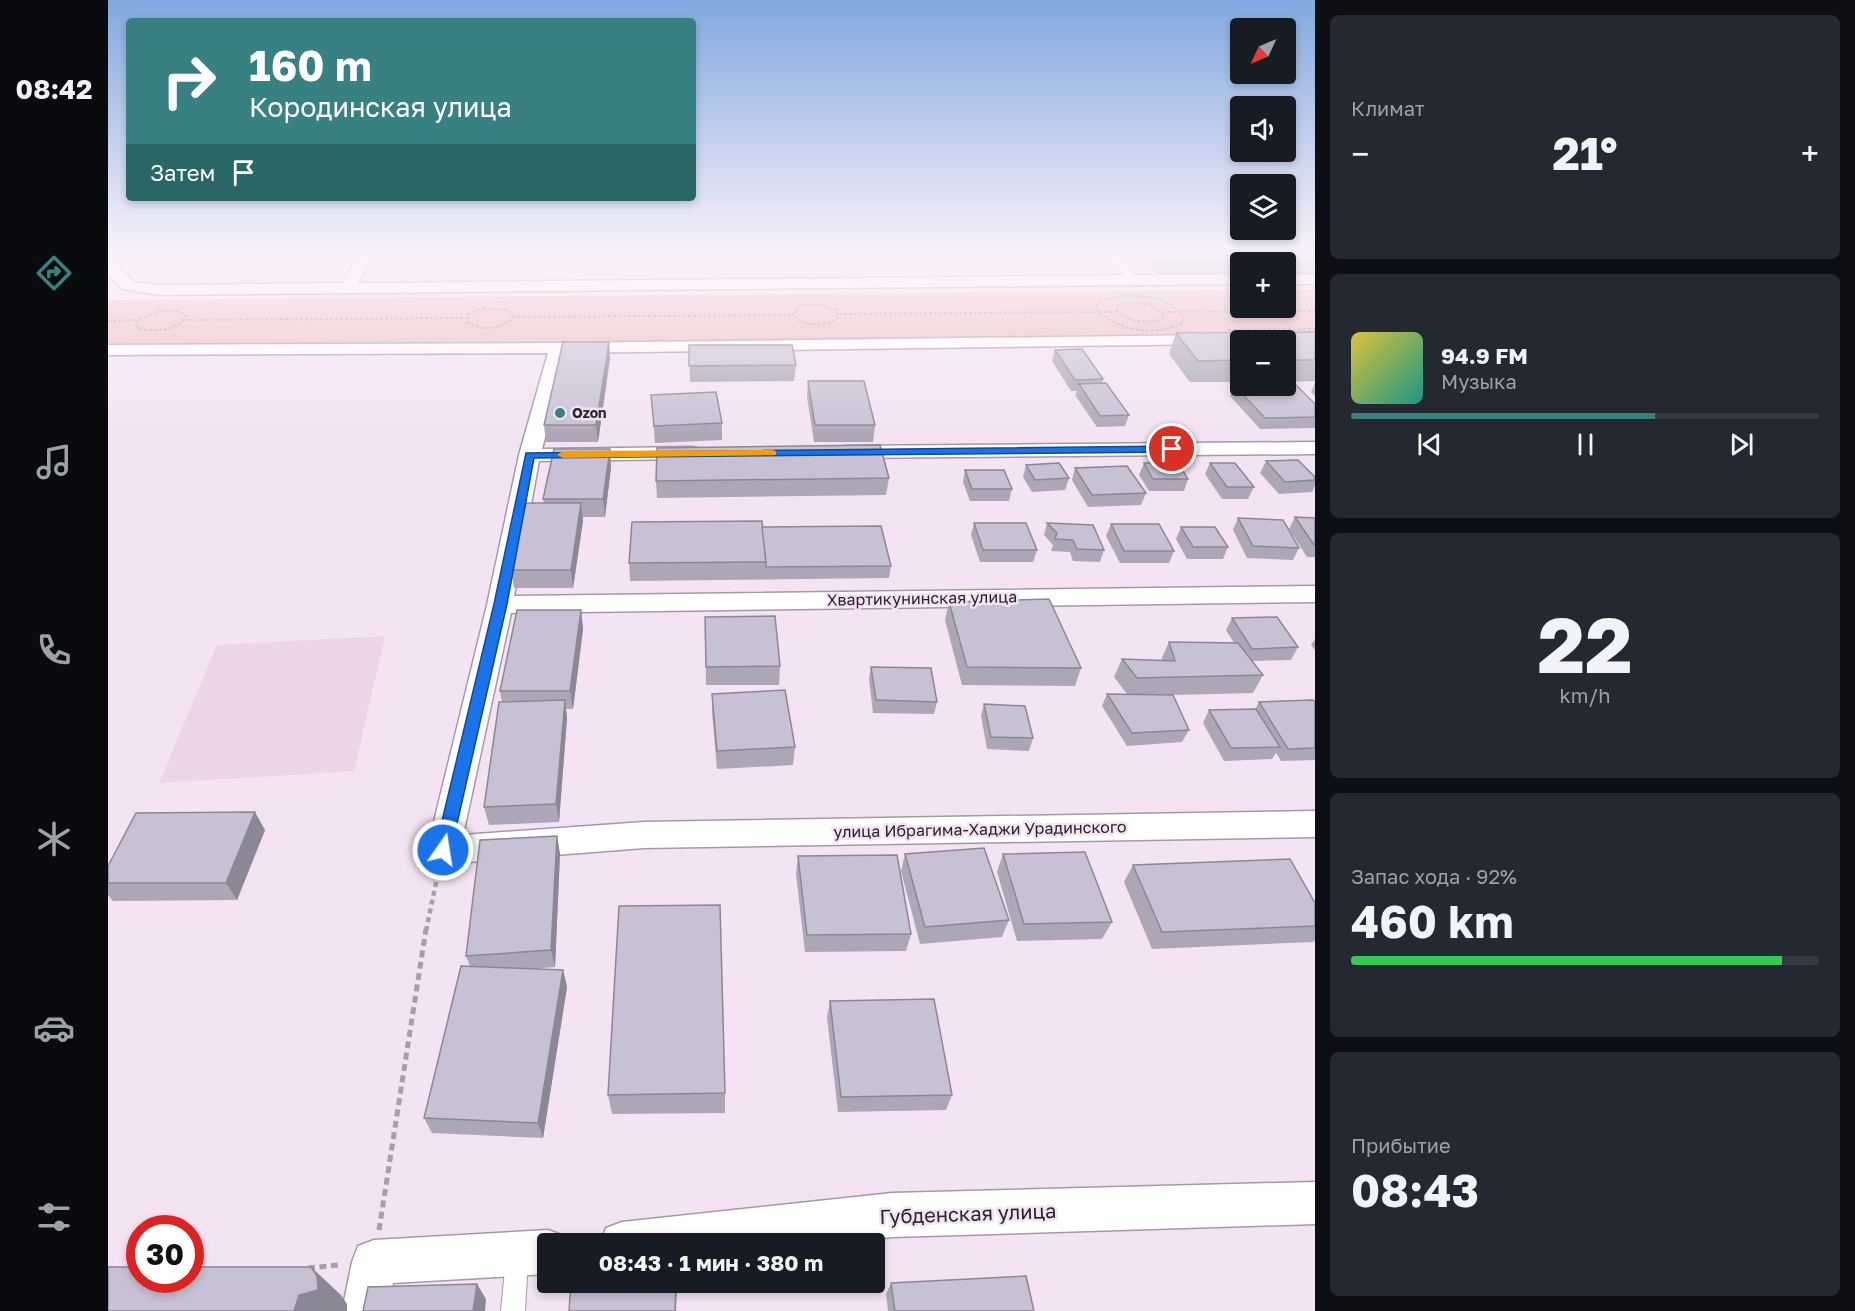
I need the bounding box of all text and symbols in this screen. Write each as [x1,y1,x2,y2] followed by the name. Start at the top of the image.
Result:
[1230,18,1296,84] north arrow
[1230,18,1296,396] map controls
[249,40,372,90] text: 160 m
[150,42,228,120] icon: right
[16,73,92,105] text: 08:42
[249,91,512,123] text: Кородинская улица
[1230,96,1296,162] button: sound
[1351,96,1425,120] text: Климат
[1552,126,1618,180] text: 21°
[1351,134,1369,173] text: −
[1801,134,1819,173] text: +
[227,156,260,189] icon: arrive
[150,159,215,186] text: Затем
[1230,174,1296,240] button: layers
[33,252,75,294] icon: directions
[1230,252,1296,318] button: +
[1230,330,1296,396] button: −
[1441,342,1528,369] text: 94.9 FM
[1441,369,1517,393] text: Музыка
[572,404,607,421] place label: Ozon
[553,406,567,420] marker: Ozon
[1146,423,1197,474] pin
[1413,428,1446,461] icon: previous
[1569,428,1602,461] icon: pause
[1725,428,1758,461] icon: next
[1155,432,1188,465] icon: arrive
[33,441,75,483] icon: music
[827,586,1017,610] street label: Хвартикунинская улица
[1537,597,1633,690] text: 22
[33,629,75,671] icon: phone
[1560,683,1610,707] text: km/h
[833,816,1127,842] street label: улица Ибрагима-Хаджи Урадинского
[33,818,75,860] icon: climate
[411,818,475,882] position arrow
[1351,864,1517,888] text: Запас хода · 92%
[1351,894,1514,948] text: 460 km
[33,1007,75,1049] icon: car
[1351,1133,1451,1157] text: Прибытие
[1351,1163,1479,1217] text: 08:43
[33,1196,75,1238] icon: filters
[879,1198,1057,1228] street label: Губденская улица
[126,1215,204,1293] speed limit sign: 30
[599,1249,823,1276] text: 08:43 · 1 мин · 380 m

